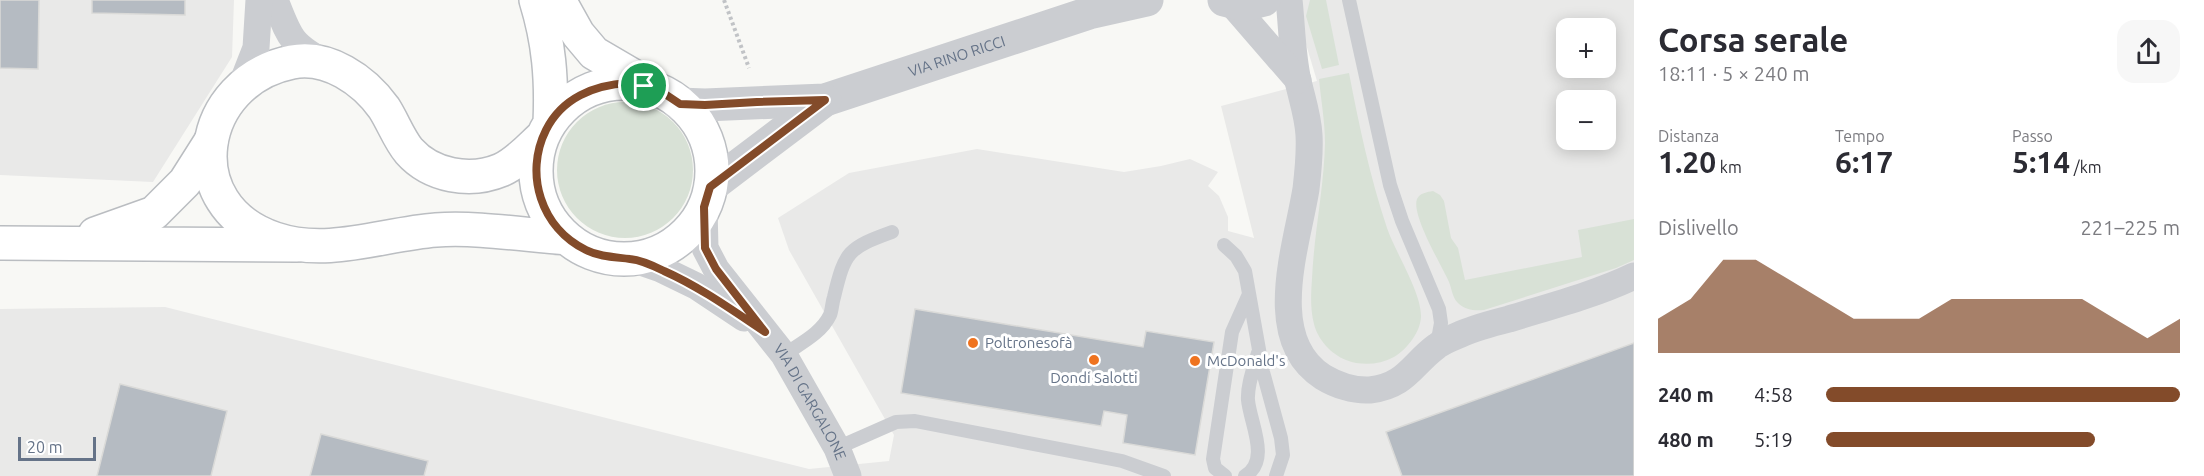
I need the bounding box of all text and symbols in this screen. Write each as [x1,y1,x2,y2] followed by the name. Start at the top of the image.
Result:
[1556,18,1616,150] map controls
[1556,18,1616,78] button: +
[2117,20,2180,83] button: share
[1658,21,1848,58] text: Corsa serale
[906,32,1007,80] street label: VIA RINO RICCI
[618,60,669,111] pin
[1658,62,1810,85] text: 18:11 · 5 × 240 m
[627,69,660,102] icon: arrive
[1556,90,1616,150] button: −
[1658,127,1719,145] text: Distanza
[1835,127,1885,145] text: Tempo
[2012,127,2053,145] text: Passo
[1658,145,1716,179] text: 1.20
[1835,145,1893,179] text: 6:17
[2012,145,2070,179] text: 5:14
[1716,158,1742,176] text: km
[2070,158,2102,176] text: /km
[1658,216,1739,239] text: Dislivello
[2081,216,2180,239] text: 221–225 m
[985,334,1072,351] place label: Poltronesofà
[966,336,980,350] marker: Poltronesofà
[770,340,850,462] street label: VIA DI GARGALONE
[1207,352,1285,369] place label: McDonald's
[1087,353,1101,367] marker: Dondi Salotti
[1188,354,1202,368] marker: McDonald's
[1050,369,1138,386] place label: Dondi Salotti
[1658,383,1714,406] text: 240 m
[1754,383,1793,406] text: 4:58
[1658,428,1714,451] text: 480 m
[1754,428,1793,451] text: 5:19
[18,434,96,462] scale bar
[27,438,63,456] text: 20 m

